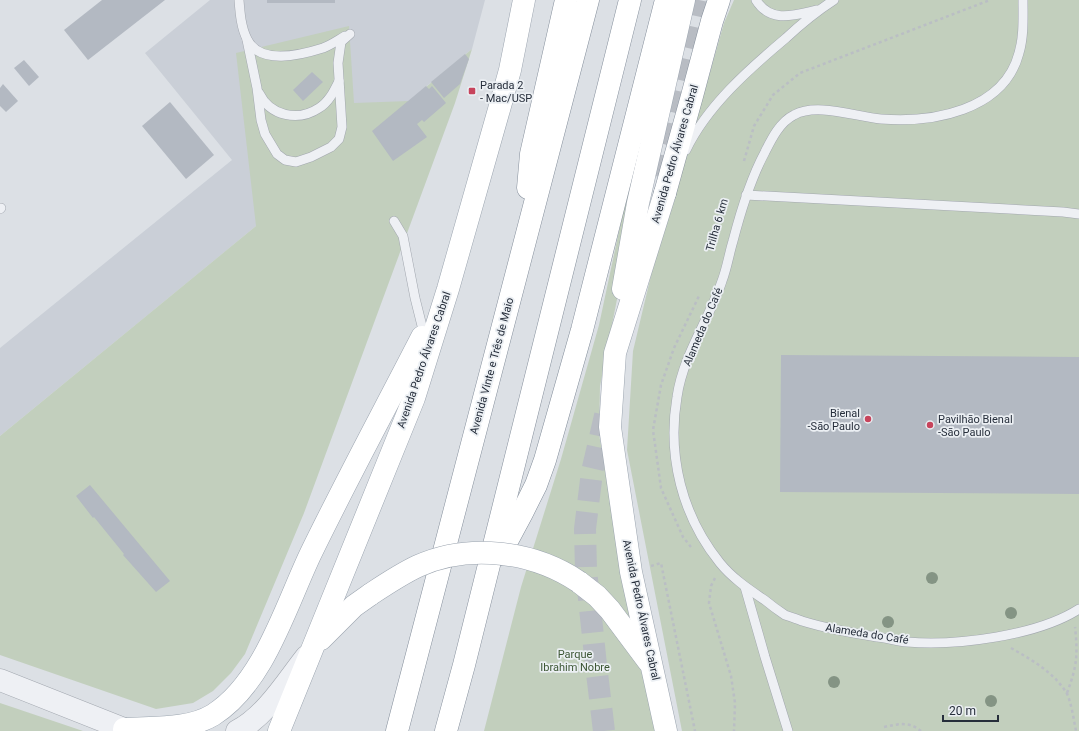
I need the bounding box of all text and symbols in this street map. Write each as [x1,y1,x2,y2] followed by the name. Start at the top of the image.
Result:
[480,79,532,105] place label: Parada 2 - Mac/USP
[649,83,701,225] street label: Avenida Pedro Álvares Cabral
[467,86,477,96] marker: Parada 2 - Mac/USP
[703,197,731,253] street label: Trilha 6 km
[681,286,725,368] street label: Alameda do Café
[394,290,454,430] street label: Avenida Pedro Álvares Cabral
[467,296,517,436] street label: Avenida Vinte e Três de Maio
[808,407,860,433] place label: Bienal -São Paulo
[938,413,1013,439] place label: Pavilhão Bienal -São Paulo
[863,414,873,424] marker: Bienal -São Paulo
[925,420,935,430] marker: Pavilhão Bienal -São Paulo
[620,538,662,682] street label: Avenida Pedro Álvares Cabral
[824,621,910,647] street label: Alameda do Café
[540,648,610,674] park label: Parque Ibrahim Nobre
[943,697,998,723] scale bar
[949,704,976,718] text: 20 m

